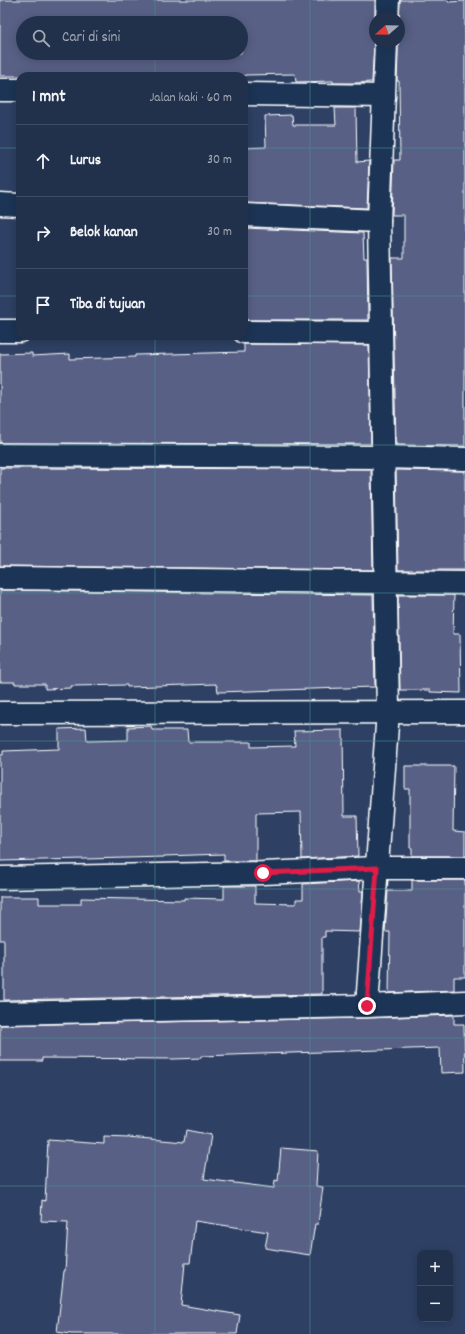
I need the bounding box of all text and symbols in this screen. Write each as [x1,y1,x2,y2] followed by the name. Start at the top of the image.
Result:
[369,12,405,48] north arrow
[16,16,248,60] search box
[30,27,52,49] icon: search
[62,27,120,49] text: Cari di sini
[32,86,65,110] text: 1 mnt
[150,89,232,108] text: Jalan kaki · 60 m
[32,150,54,172] icon: ahead
[70,150,101,172] text: Lurus
[207,151,232,170] text: 30 m
[32,222,54,244] icon: right
[70,222,138,244] text: Belok kanan
[207,223,232,242] text: 30 m
[32,294,54,316] icon: arrive
[70,294,145,316] text: Tiba di tujuan
[254,864,272,882] route start
[358,997,376,1015] route end
[417,1250,453,1322] map controls
[417,1250,453,1286] button: +
[417,1286,453,1322] button: −

